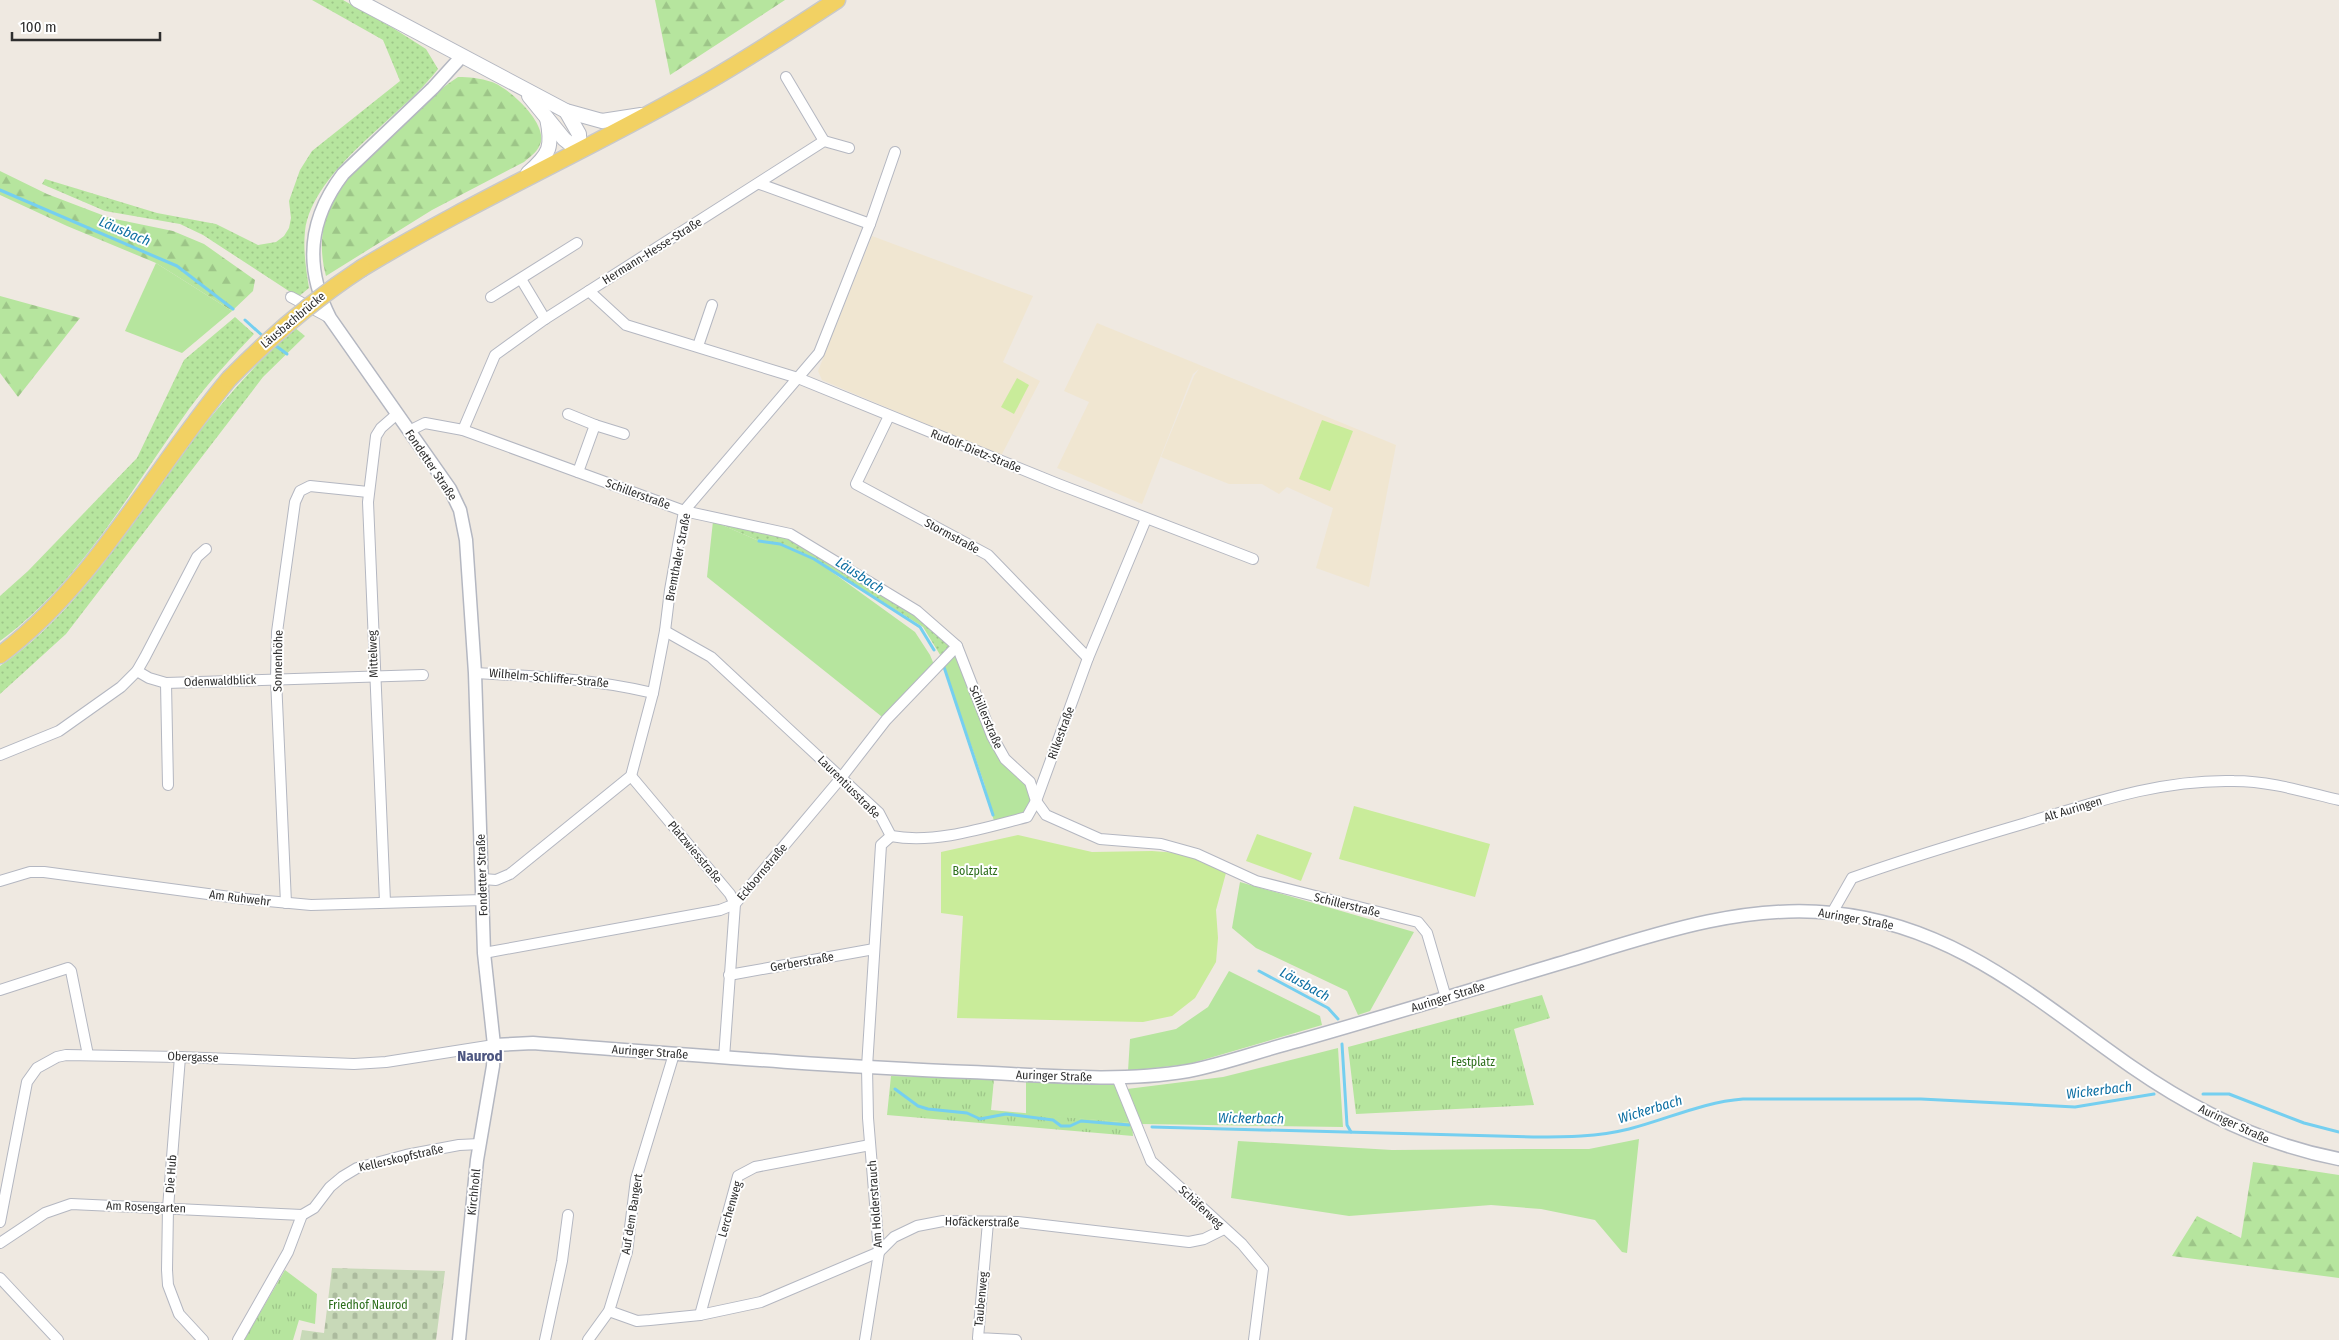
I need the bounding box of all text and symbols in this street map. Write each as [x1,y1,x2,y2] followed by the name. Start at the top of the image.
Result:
[12,10,160,42] scale bar
[20,18,57,36] text: 100 m
[97,213,153,250] water label: Läusbach
[600,215,704,287] street label: Hermann-Hesse-Straße
[258,289,328,351] street label: Läusbachbrücke
[929,426,1023,476] street label: Rudolf-Dietz-Straße
[402,427,460,503] street label: Fondetter Straße
[604,476,672,512] street label: Schillerstraße
[663,512,693,602] street label: Bremthaler Straße
[922,516,982,556] street label: Stormstraße
[832,554,887,597] water label: Läusbach
[270,630,286,692] street label: Sonnenhöhe
[365,630,381,678] street label: Mittelweg
[489,666,610,690] street label: Wilhelm-Schliffer-Straße
[184,673,257,689] street label: Odenwaldblick
[966,683,1006,751] street label: Schillerstraße
[1045,705,1077,761] street label: Rilkestraße
[815,753,883,821] street label: Laurentiusstraße
[2042,794,2104,824] street label: Alt Auringen
[665,818,725,886] street label: Platzwiesstraße
[474,834,490,916] street label: Fondetter Straße
[734,840,790,903] street label: Eckbornstraße
[953,864,998,878] park label: Bolzplatz
[208,887,272,909] street label: Am Ruhwehr
[1312,890,1382,920] street label: Schillerstraße
[1817,905,1895,933] street label: Auringer Straße
[769,950,835,974] street label: Gerberstraße
[1277,964,1333,1005] water label: Läusbach
[1409,979,1487,1015] street label: Auringer Straße
[611,1042,689,1062] street label: Auringer Straße
[457,1047,503,1065] district label: Naurod
[167,1049,219,1065] street label: Obergasse
[1451,1055,1495,1069] park label: Festplatz
[1016,1068,1093,1084] street label: Auringer Straße
[2065,1078,2133,1103] water label: Wickerbach
[1616,1092,1684,1127] water label: Wickerbach
[2196,1102,2272,1147] street label: Auringer Straße
[1218,1109,1284,1128] water label: Wickerbach
[357,1141,445,1175] street label: Kellerskopfstraße
[163,1154,179,1194] street label: Die Hub
[865,1160,885,1248] street label: Am Holderstrauch
[465,1168,483,1216] street label: Kirchhohl
[619,1172,645,1255] street label: Auf dem Bangert
[715,1179,745,1239] street label: Lerchenweg
[1176,1183,1227,1232] street label: Schäferweg
[106,1199,186,1215] street label: Am Rosengarten
[945,1214,1019,1230] street label: Hofäckerstraße
[972,1271,990,1327] street label: Taubenweg
[328,1298,408,1312] park label: Friedhof Naurod

